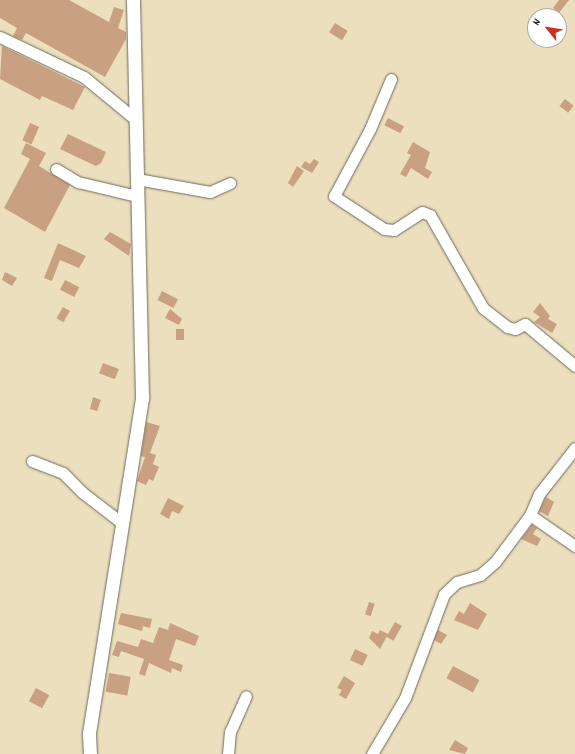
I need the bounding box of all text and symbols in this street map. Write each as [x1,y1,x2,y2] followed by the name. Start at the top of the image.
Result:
[527,8,567,48] north arrow
[529,16,546,29] text: N

